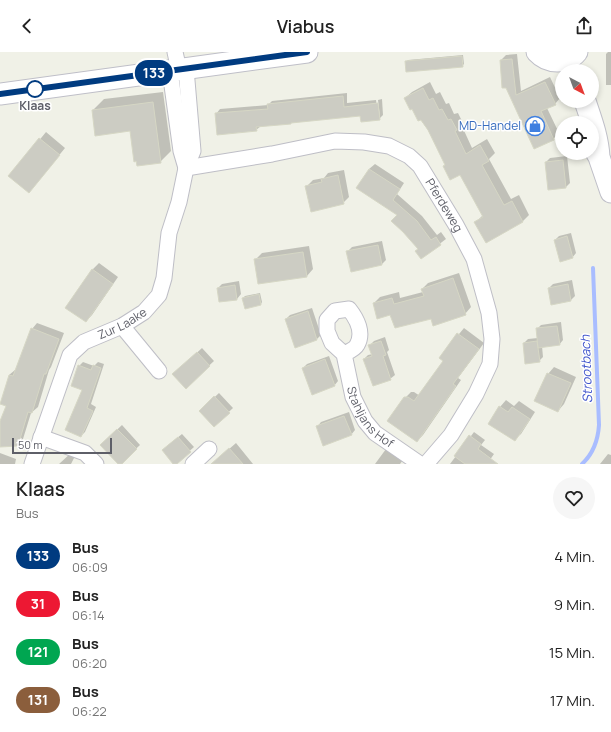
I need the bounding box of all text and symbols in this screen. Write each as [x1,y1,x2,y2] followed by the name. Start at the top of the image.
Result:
[277,14,334,38] text: Viabus
[16,15,38,37] icon: back
[573,15,595,37] icon: share
[131,60,177,86] line badge: 133
[143,63,165,82] text: 133
[555,64,599,108] north arrow
[555,64,599,160] map controls
[26,80,44,98] marker: Klaas
[19,97,51,114] place label: Klaas
[524,115,546,137] shop icon: MD-Handel
[555,116,599,160] button: locate
[459,117,521,134] place label: MD-Handel
[421,175,467,235] street label: Pferdeweg
[95,303,150,343] street label: Zur Laake
[576,333,596,403] water label: Strootbach
[343,385,398,452] street label: Stahljans Hof
[12,436,112,455] scale bar
[18,437,43,452] text: 50 m
[16,476,65,502] text: Klaas
[553,477,595,519] button: heart
[16,504,39,522] text: Bus
[72,537,99,558] text: Bus
[27,546,49,565] text: 133
[554,546,595,567] text: 4 Min.
[72,558,108,576] text: 06:09
[72,585,99,606] text: Bus
[31,594,45,613] text: 31
[554,594,595,615] text: 9 Min.
[72,606,105,624] text: 06:14
[72,633,99,654] text: Bus
[28,642,48,661] text: 121
[549,642,595,663] text: 15 Min.
[72,654,107,672] text: 06:20
[72,681,99,702] text: Bus
[28,690,48,709] text: 131
[550,690,595,711] text: 17 Min.
[72,702,107,720] text: 06:22

